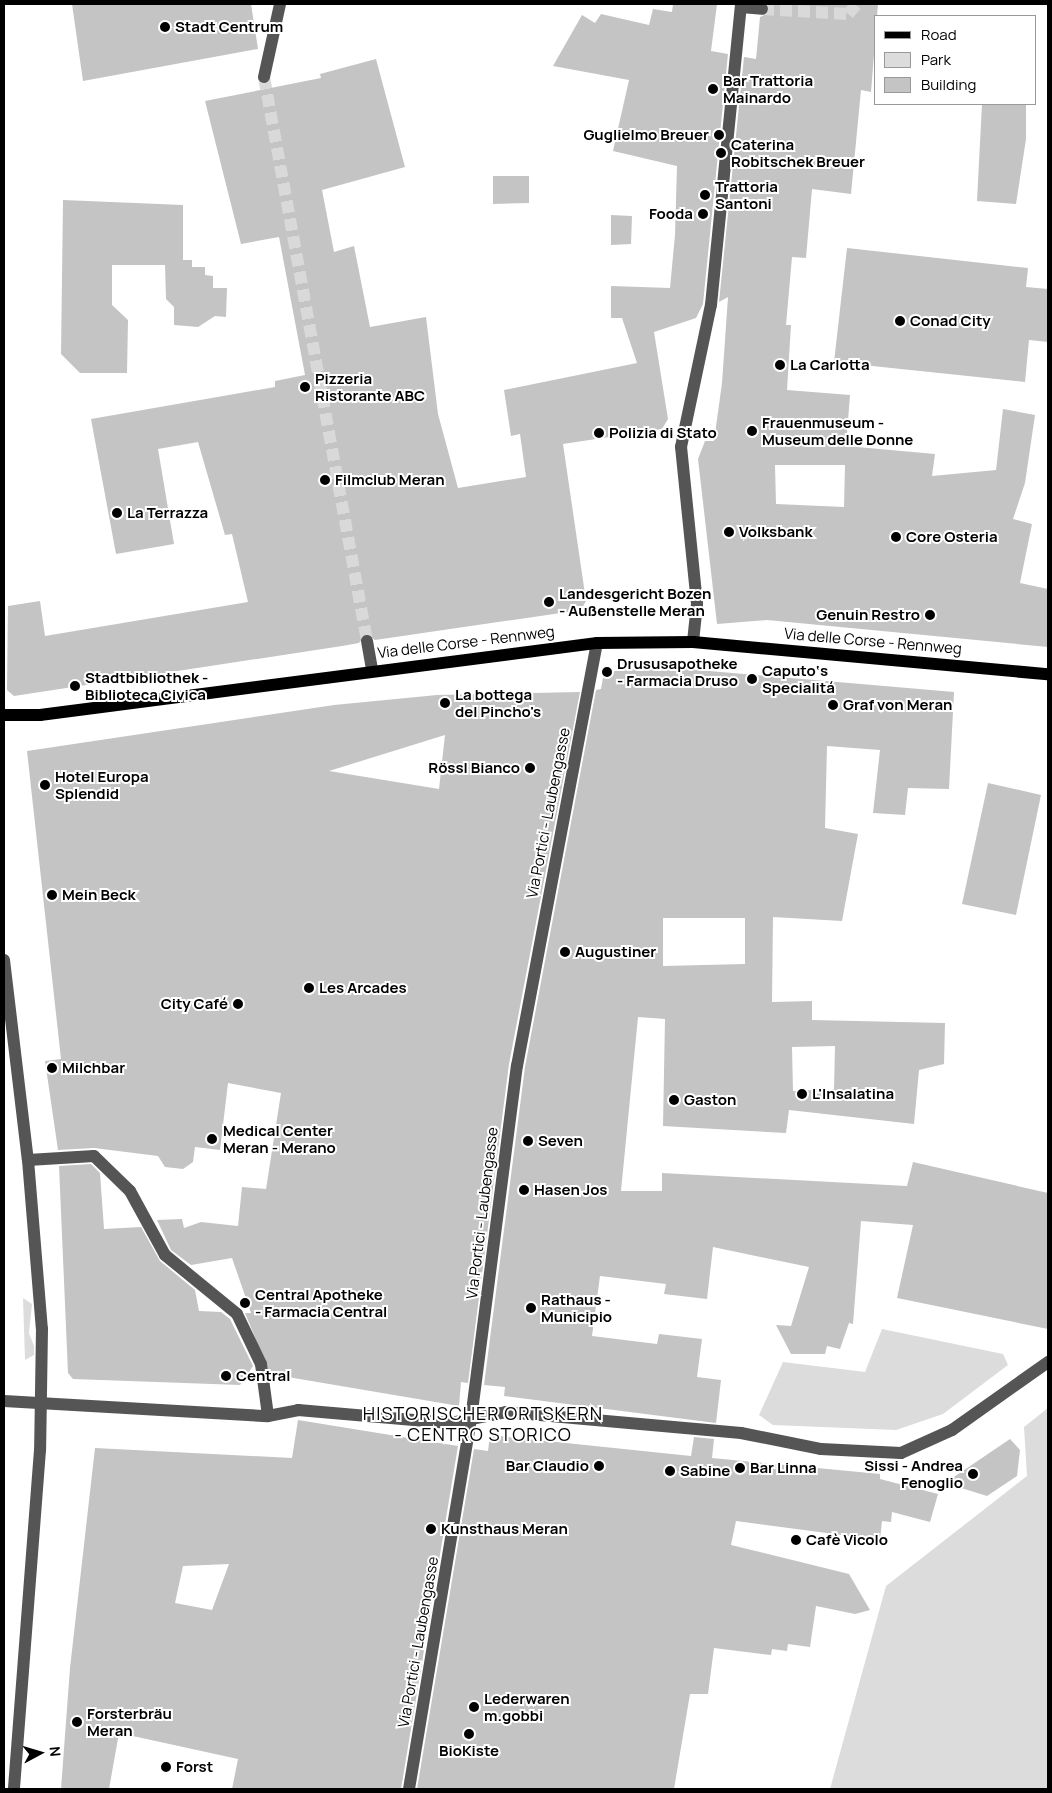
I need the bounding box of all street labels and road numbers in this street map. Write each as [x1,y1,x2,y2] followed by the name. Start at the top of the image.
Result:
[376,622,556,662] street label: Via delle Corse - Rennweg
[783,624,963,658] street label: Via delle Corse - Rennweg
[523,726,573,900] street label: Via Portici - Laubengasse
[463,1126,501,1300] street label: Via Portici - Laubengasse
[394,1555,442,1729] street label: Via Portici - Laubengasse

